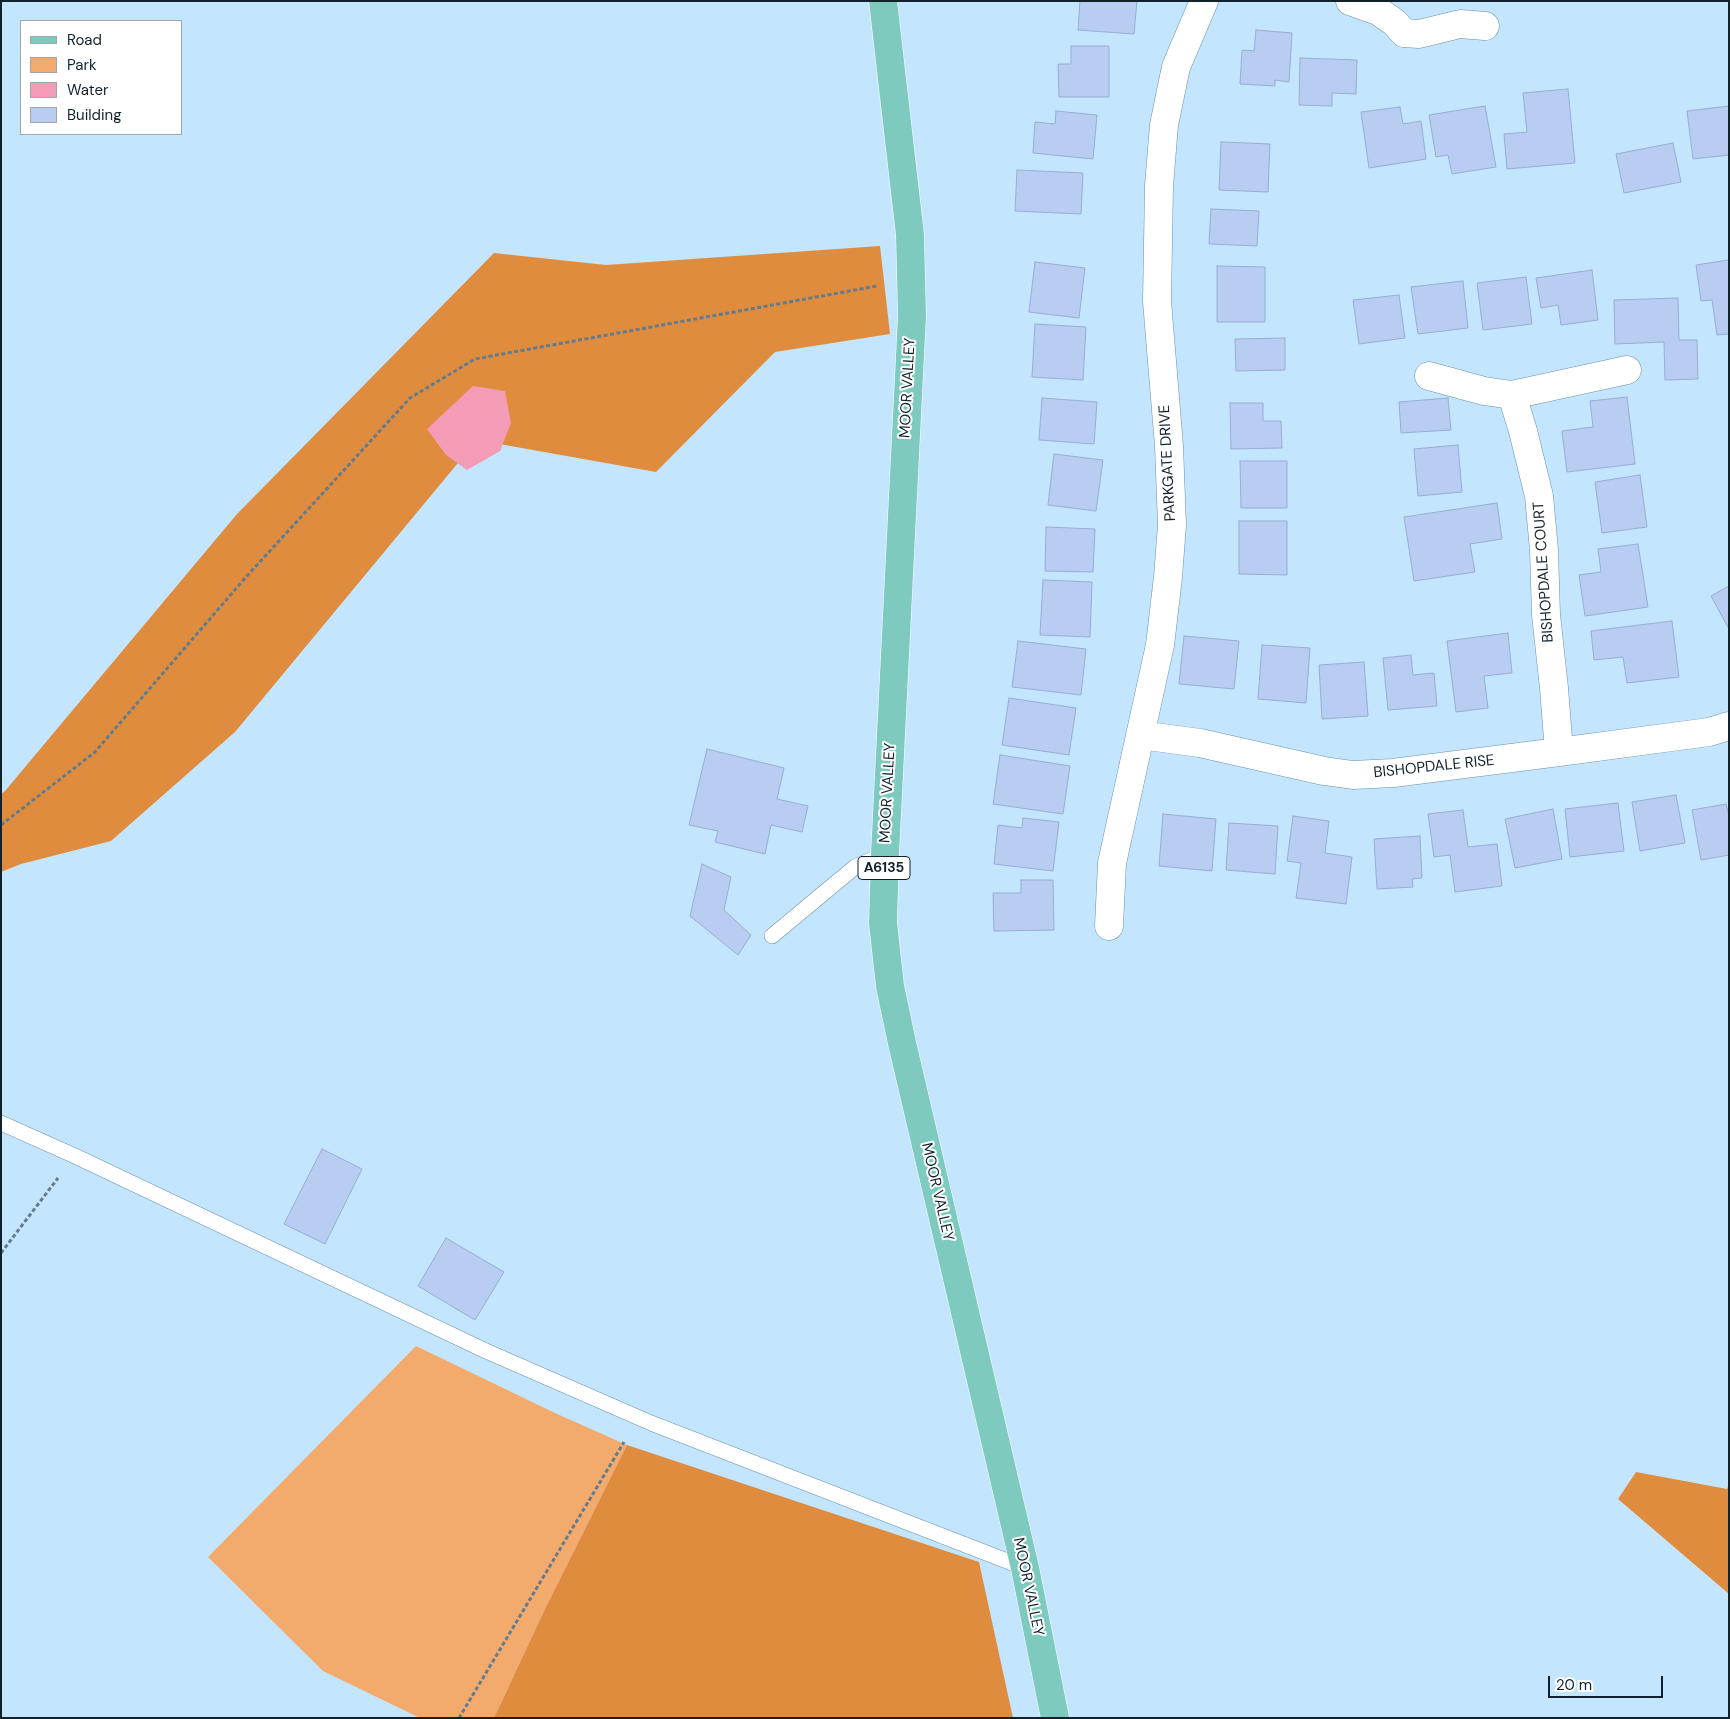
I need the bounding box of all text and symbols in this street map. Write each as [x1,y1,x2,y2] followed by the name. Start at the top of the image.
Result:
[20,20,182,135] legend
[67,30,102,50] text: Road
[67,55,97,75] text: Park
[67,80,108,100] text: Water
[67,105,122,125] text: Building
[896,337,920,439] street label: MOOR VALLEY
[1156,404,1180,522] street label: PARKGATE DRIVE
[1530,501,1558,643] street label: BISHOPDALE COURT
[876,742,900,844] street label: MOOR VALLEY
[1373,752,1495,782] street label: BISHOPDALE RISE
[858,856,910,880] road number: A6135
[917,1141,957,1243] street label: MOOR VALLEY
[1009,1536,1047,1638] street label: MOOR VALLEY
[1550,1666,1665,1698] scale bar
[1556,1675,1592,1695] text: 20 m

